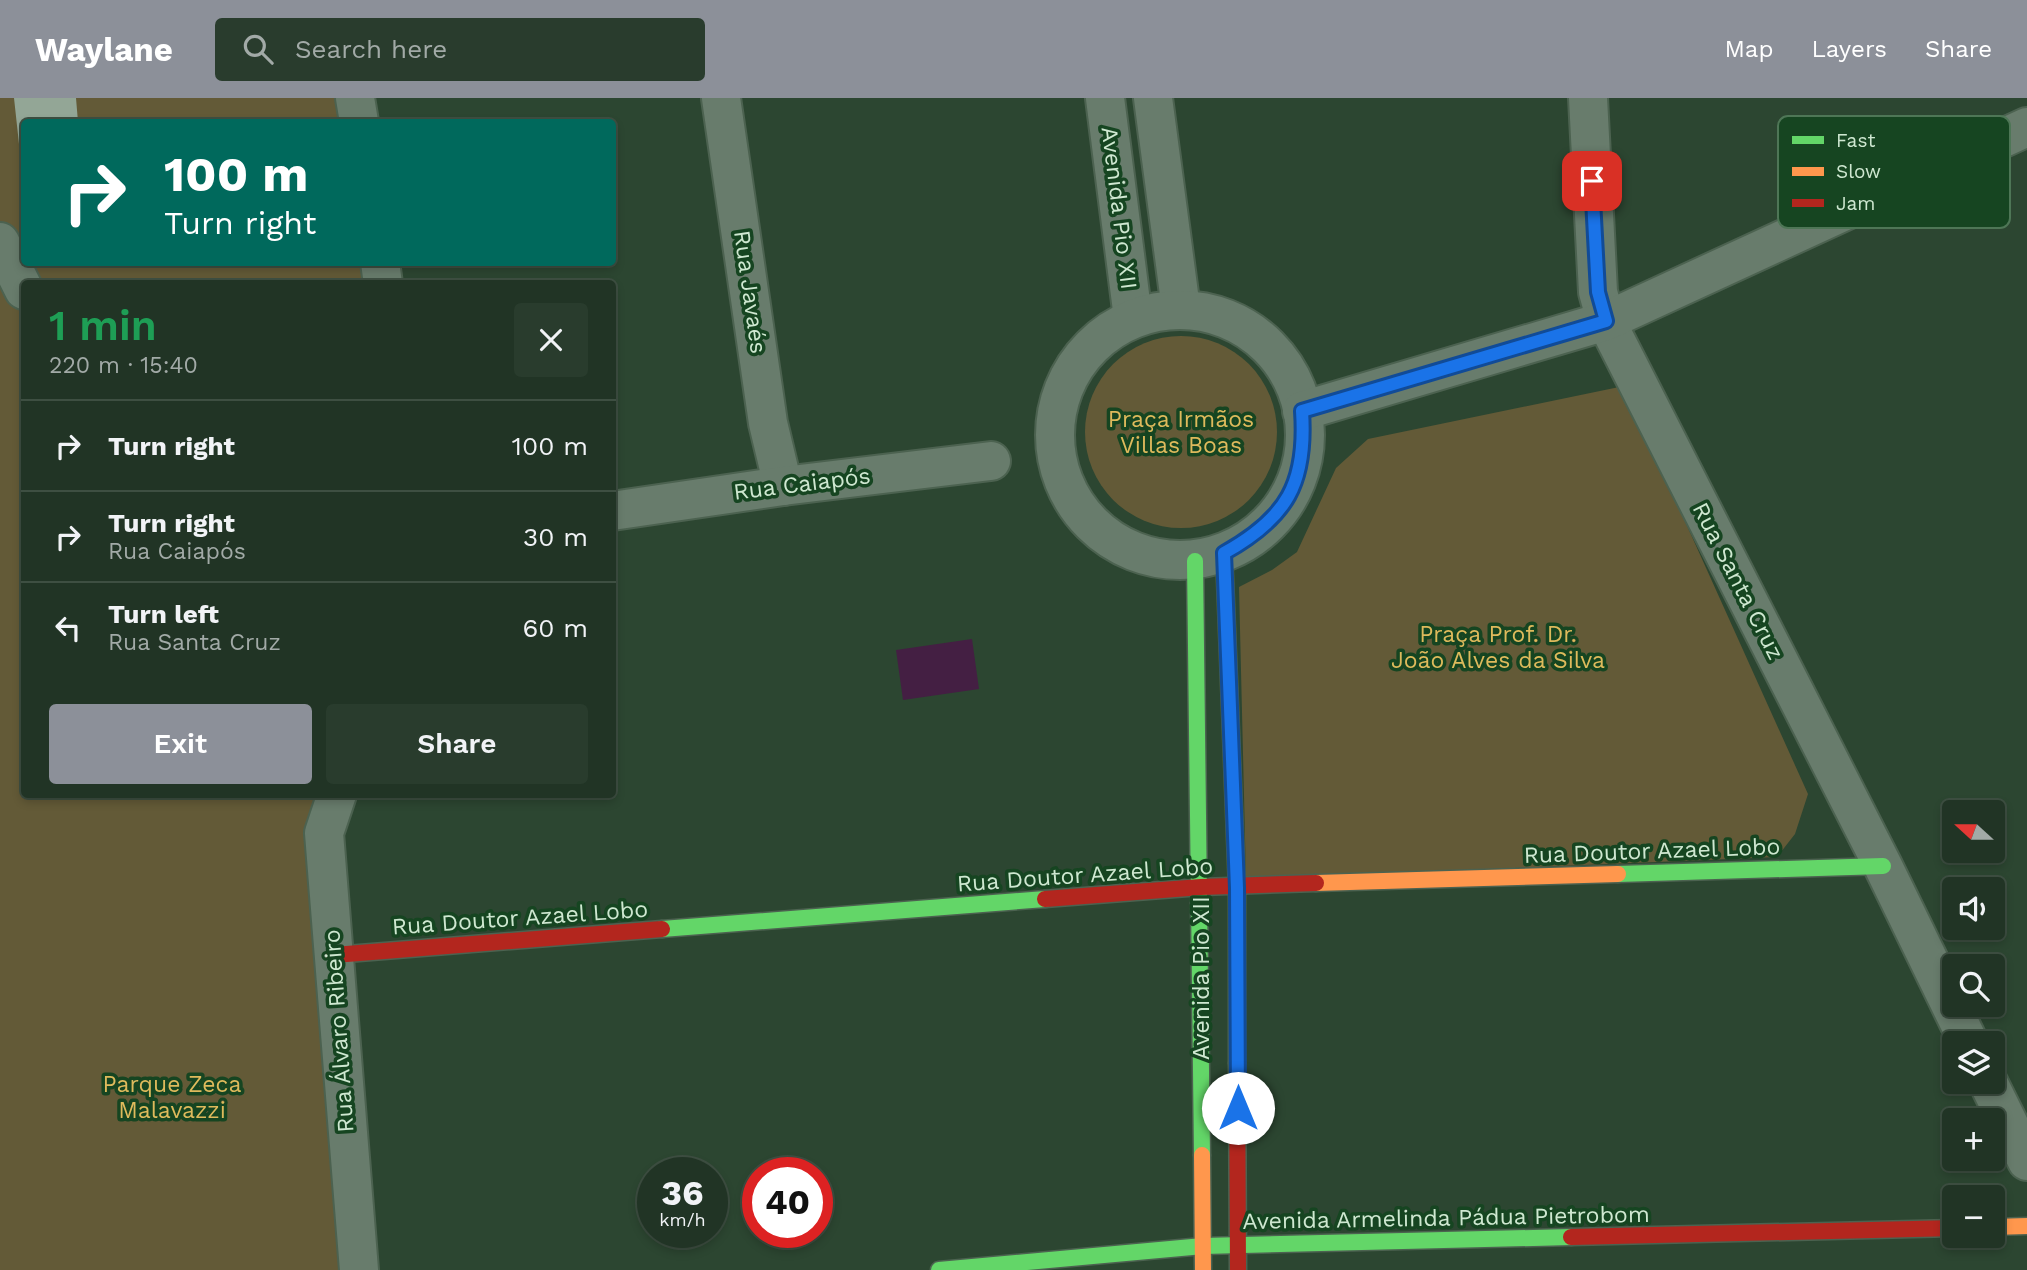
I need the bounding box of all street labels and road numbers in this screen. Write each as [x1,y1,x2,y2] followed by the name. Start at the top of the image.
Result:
[1096,125,1142,291] street label: Avenida Pio XII
[728,229,772,355] street label: Rua Javaés
[732,462,872,506] street label: Rua Caiapós
[1687,498,1789,664] street label: Rua Santa Cruz
[1523,833,1781,869] street label: Rua Doutor Azael Lobo
[956,853,1214,897] street label: Rua Doutor Azael Lobo
[391,896,649,940] street label: Rua Doutor Azael Lobo
[1188,896,1215,1060] street label: Avenida Pio XII
[318,928,360,1134] street label: Rua Álvaro Ribeiro
[1242,1201,1650,1235] street label: Avenida Armelinda Pádua Pietrobom

